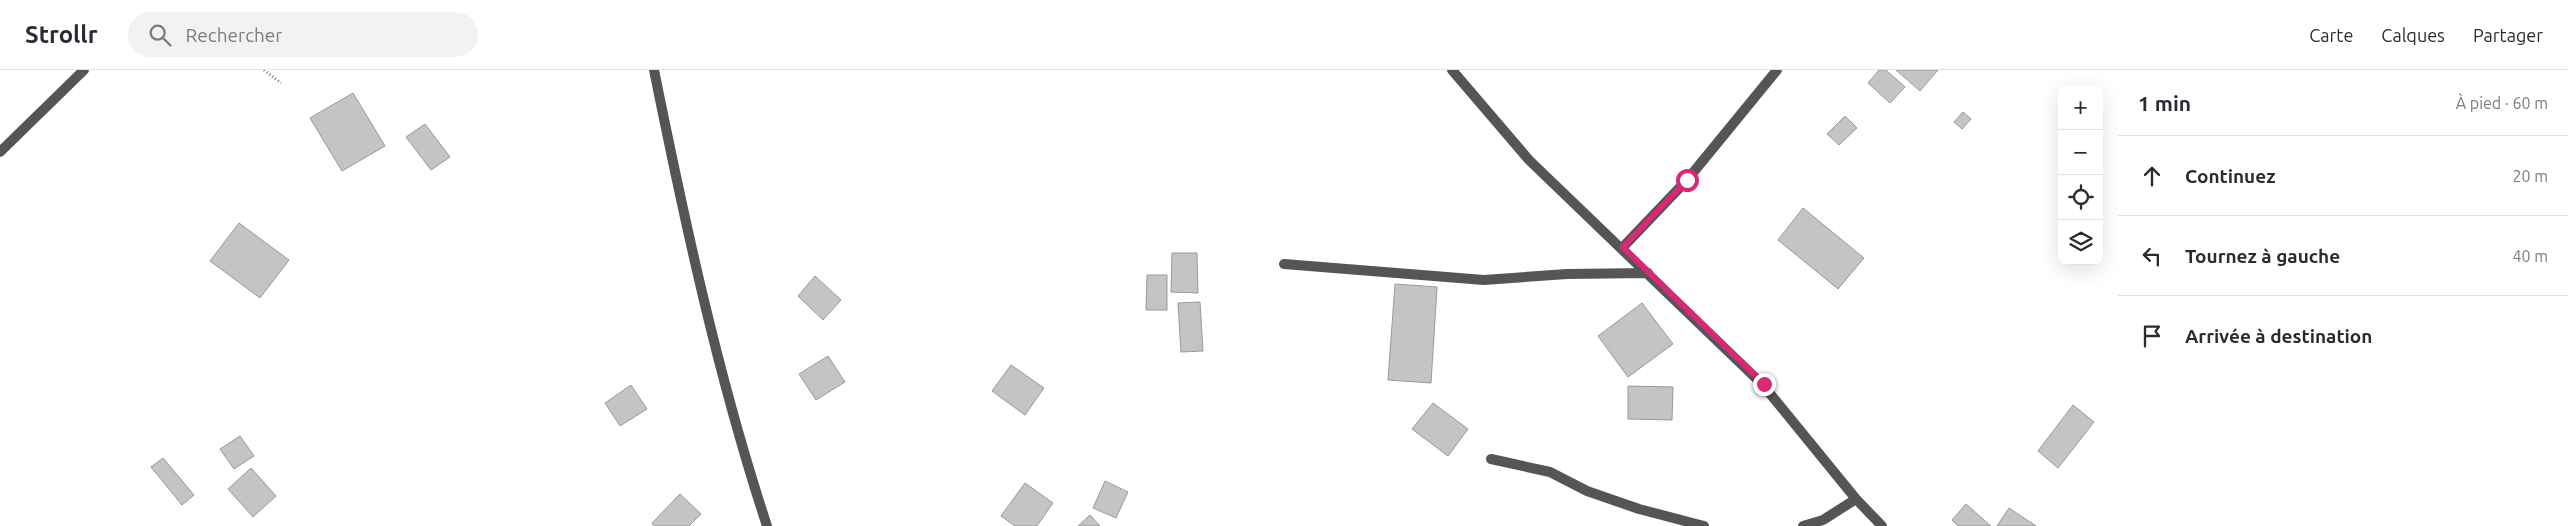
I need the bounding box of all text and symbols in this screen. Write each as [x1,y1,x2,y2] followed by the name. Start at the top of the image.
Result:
[128,12,478,57] search box
[25,21,98,48] text: Strollr
[146,21,174,49] icon: search
[186,24,283,46] text: Rechercher
[2309,25,2353,45] text: Carte
[2381,25,2445,45] text: Calques
[2473,25,2543,45] text: Partager
[2058,85,2103,265] map controls
[2058,85,2103,130] button: +
[2138,91,2191,115] text: 1 min
[2456,94,2548,112] text: À pied · 60 m
[2058,130,2103,175] button: −
[2138,162,2166,190] icon: ahead
[2185,165,2275,187] text: Continuez
[2512,167,2548,185] text: 20 m
[1676,169,1699,192] route start
[2058,175,2103,220] button: locate
[2058,220,2103,265] button: layers
[2138,242,2166,270] icon: left
[2185,245,2340,267] text: Tournez à gauche
[2512,247,2548,265] text: 40 m
[2138,322,2166,350] icon: arrive
[2185,325,2372,347] text: Arrivée à destination
[1753,373,1776,396] route end

